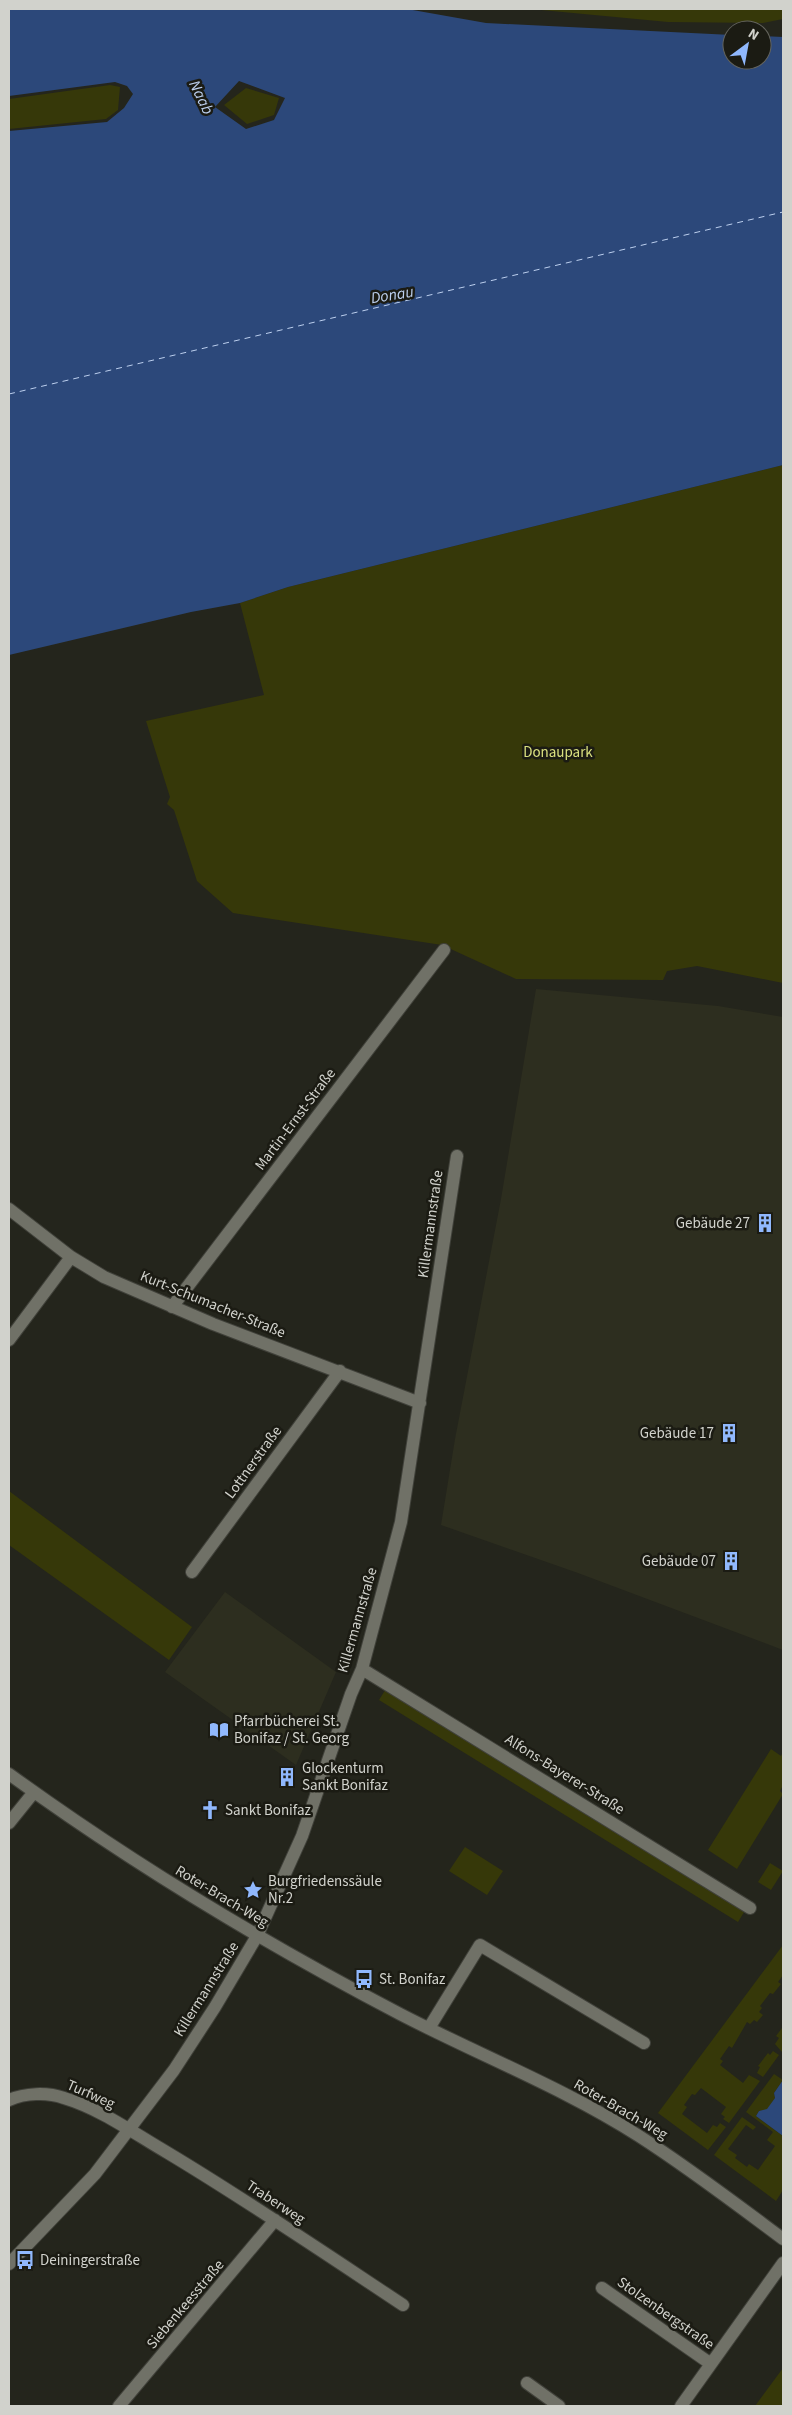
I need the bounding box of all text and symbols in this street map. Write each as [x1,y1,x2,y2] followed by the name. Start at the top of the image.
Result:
[722,20,772,70] north arrow
[744,24,763,46] text: N
[183,77,219,118] water label: Naab
[369,281,415,309] water label: Donau
[523,742,593,763] park label: Donaupark
[250,1064,341,1175] street label: Martin-Ernst-Straße
[413,1169,448,1279] street label: Killermannstraße
[754,1212,776,1234] building icon: Gebäude 27
[676,1213,750,1234] place label: Gebäude 27
[137,1266,289,1343] street label: Kurt-Schumacher-Straße
[220,1422,287,1503] street label: Lottnerstraße
[718,1422,740,1444] building icon: Gebäude 17
[640,1423,714,1444] place label: Gebäude 17
[720,1550,742,1572] building icon: Gebäude 07
[642,1551,716,1572] place label: Gebäude 07
[332,1565,383,1675] street label: Killermannstraße
[234,1711,350,1749] place label: Pfarrbücherei St. Bonifaz / St. Georg
[208,1719,230,1741] library icon: Pfarrbücherei St. Bonifaz / St. Georg
[501,1729,629,1820] street label: Alfons-Bayerer-Straße
[302,1758,388,1796] place label: Glockenturm Sankt Bonifaz
[276,1766,298,1788] building icon: Glockenturm Sankt Bonifaz
[199,1799,221,1821] church icon: Sankt Bonifaz
[225,1800,311,1821] place label: Sankt Bonifaz
[171,1860,273,1933] street label: Roter-Brach-Weg
[268,1871,382,1909] place label: Burgfriedenssäule Nr.2
[242,1879,264,1901] place icon: Burgfriedenssäule Nr.2
[169,1938,244,2041] street label: Killermannstraße
[353,1968,375,1990] bus stop icon: St. Bonifaz
[379,1969,445,1990] place label: St. Bonifaz
[570,2074,672,2145] street label: Roter-Brach-Weg
[63,2075,119,2115] street label: Turfweg
[242,2175,310,2230] street label: Traberweg
[14,2249,36,2271] bus stop icon: Deiningerstraße
[40,2250,140,2271] place label: Deiningerstraße
[142,2255,229,2354] street label: Siebenkeesstraße
[613,2272,719,2355] street label: Stolzenbergstraße

